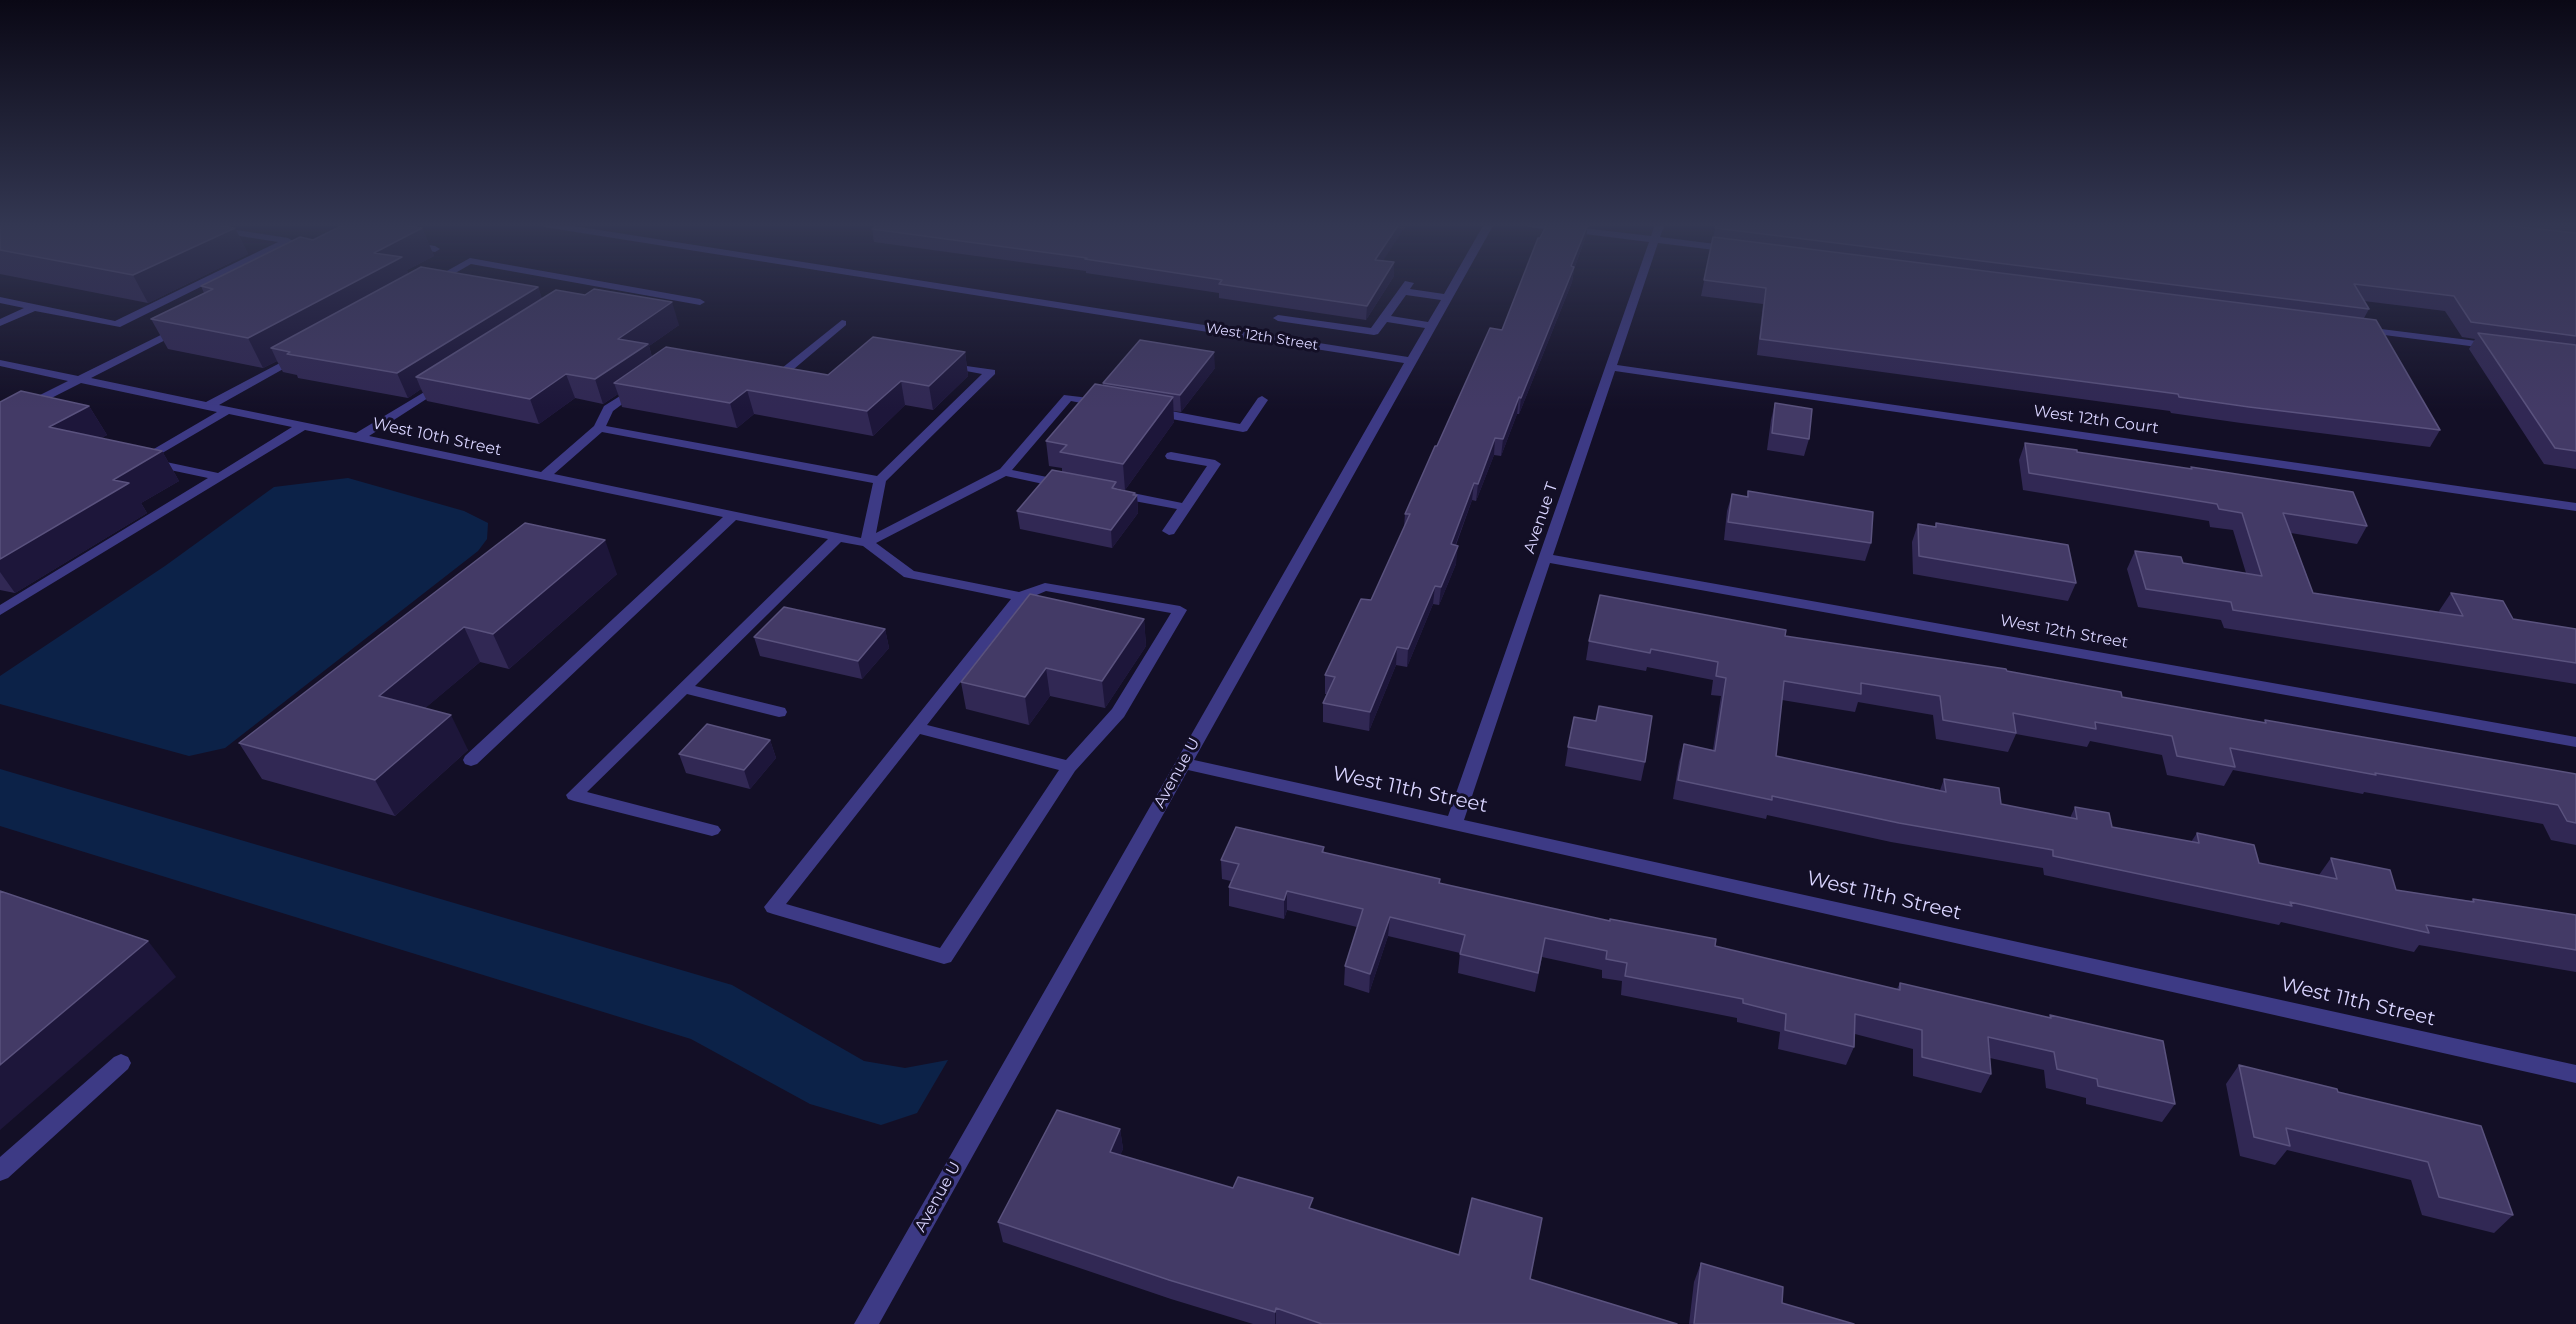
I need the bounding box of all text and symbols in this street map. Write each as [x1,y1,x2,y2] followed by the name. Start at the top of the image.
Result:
[1205,320,1319,354] street label: West 12th Street
[2032,402,2160,438] street label: West 12th Court
[371,414,503,460] street label: West 10th Street
[1520,480,1562,556] street label: Avenue T
[1998,611,2130,653] street label: West 12th Street
[1150,735,1204,811] street label: Avenue U
[1330,762,1490,818] street label: West 11th Street
[1804,867,1964,925] street label: West 11th Street
[2278,973,2438,1031] street label: West 11th Street
[911,1159,965,1235] street label: Avenue U

